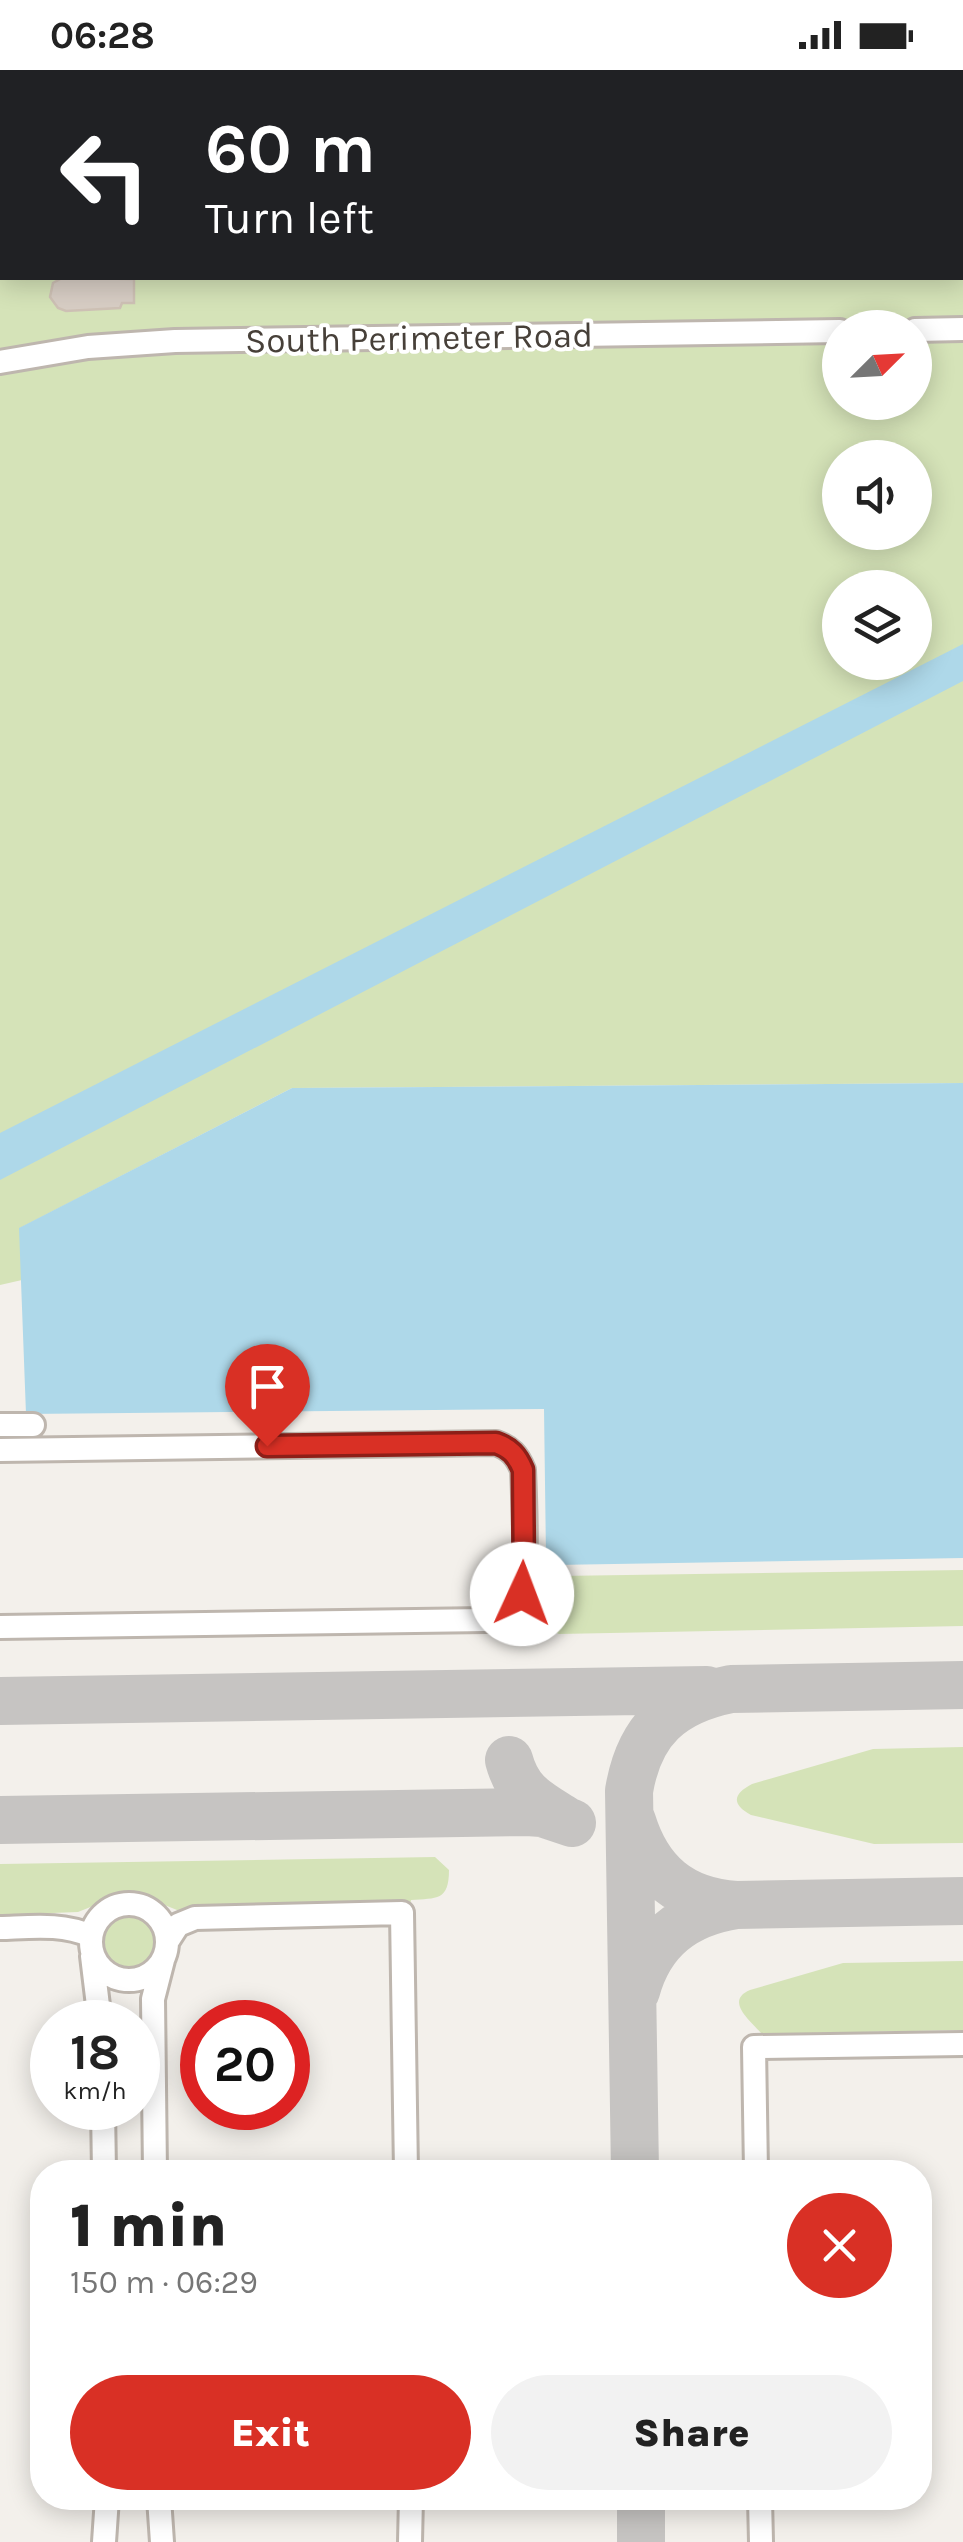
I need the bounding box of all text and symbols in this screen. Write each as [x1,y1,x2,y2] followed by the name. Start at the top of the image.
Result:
[50,13,155,58] text: 06:28
[205,108,376,190] text: 60 m
[40,110,170,240] icon: left
[205,192,374,244] text: Turn left
[822,310,932,420] north arrow
[822,310,932,680] map controls
[245,314,593,362] street label: South Perimeter Road
[822,440,932,550] button: sound
[822,570,932,680] button: layers
[225,1344,310,1447] pin
[240,1359,295,1414] icon: arrive
[470,1542,574,1646] position arrow
[180,2000,310,2130] speed limit sign: 20
[70,2023,120,2082] text: 18
[63,2076,127,2105] text: km/h
[70,2191,227,2261] text: 1 min
[787,2193,892,2298] button: close
[70,2264,258,2301] text: 150 m · 06:29
[70,2375,471,2490] button: Exit
[491,2375,892,2490] button: Share

